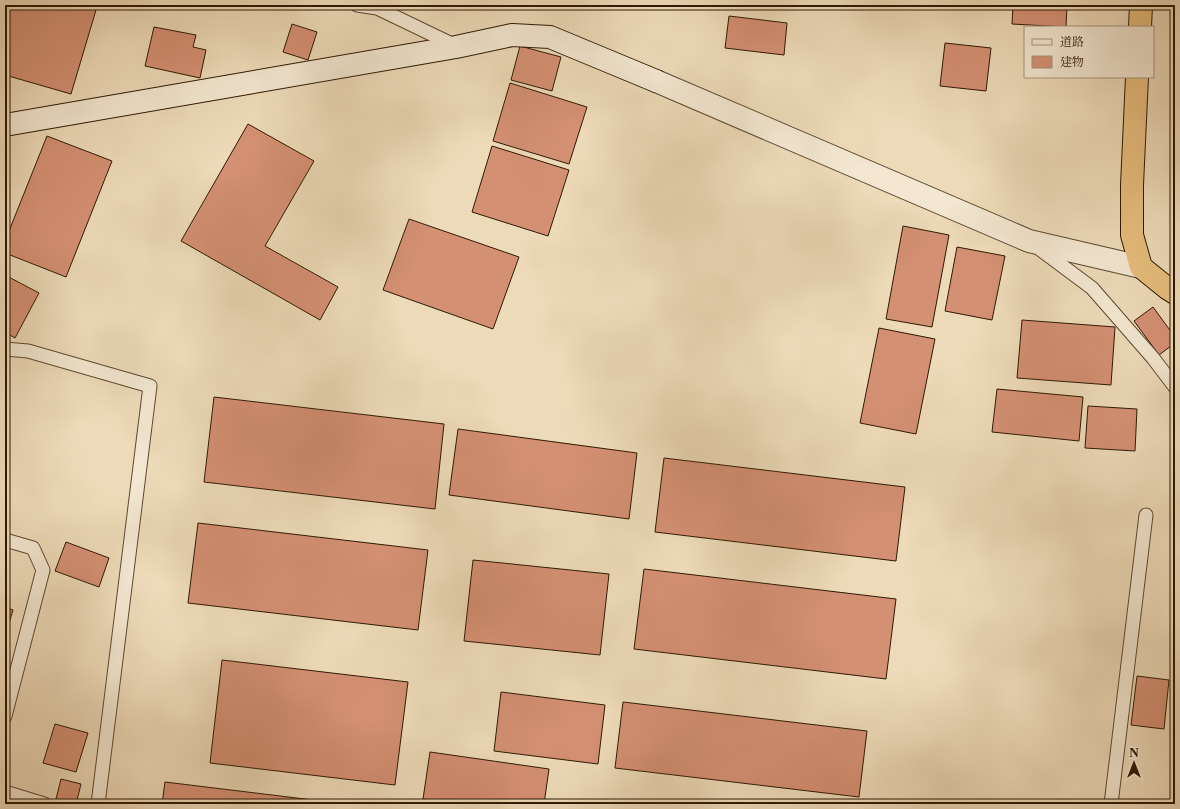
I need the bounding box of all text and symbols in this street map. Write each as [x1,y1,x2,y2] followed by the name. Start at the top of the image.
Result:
[1024,26,1154,78] legend
[1060,34,1084,49] text: 道路
[1060,54,1084,69] text: 建物
[1114,743,1154,783] north arrow
[1129,746,1139,760] text: N

